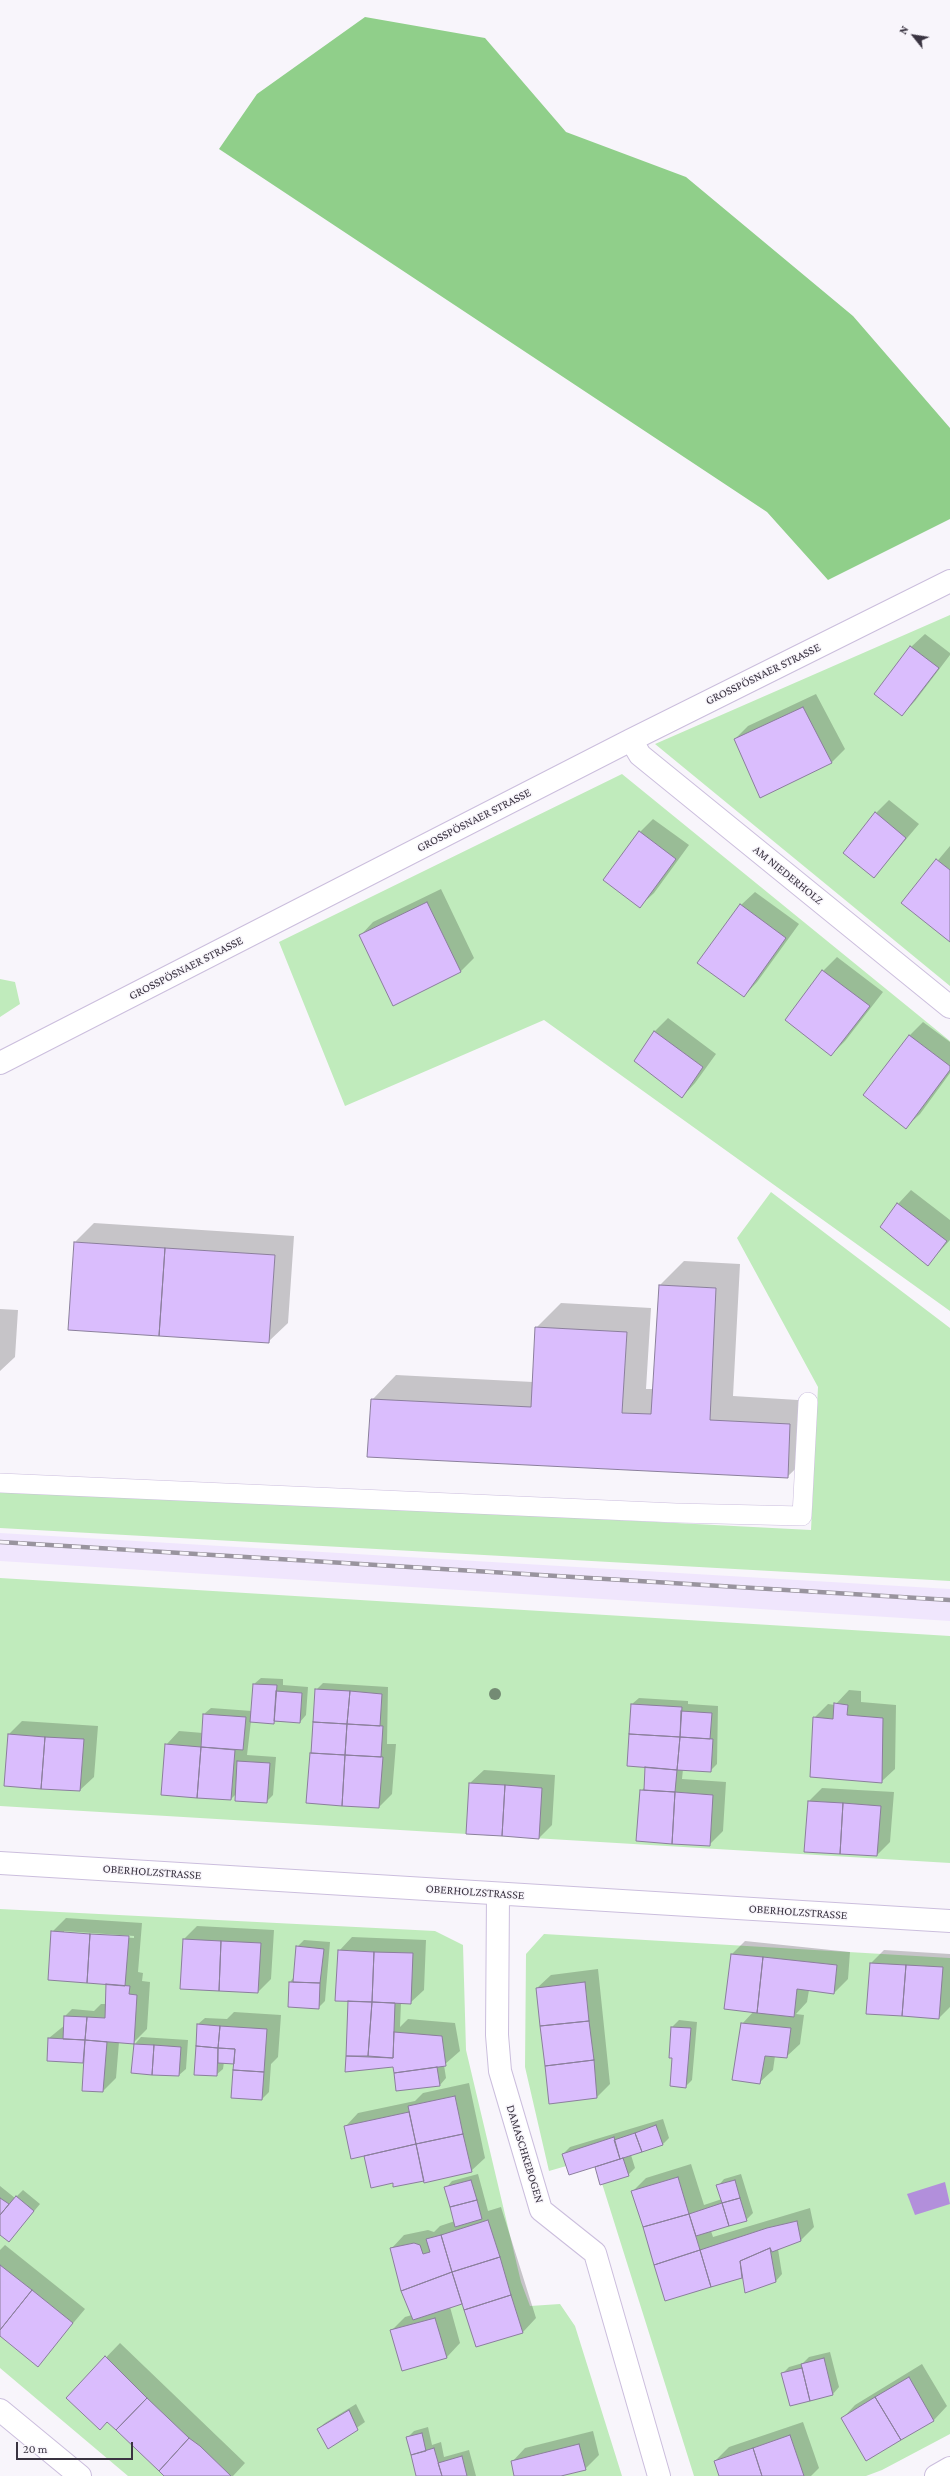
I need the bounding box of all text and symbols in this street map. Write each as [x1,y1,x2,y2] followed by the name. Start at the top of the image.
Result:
[894,16,934,56] north arrow
[897,24,911,36] text: N
[703,640,823,708] street label: GROSSPÖSNAER STRASSE
[415,785,533,855] street label: GROSSPÖSNAER STRASSE
[750,842,826,908] street label: AM NIEDERHOLZ
[127,933,245,1003] street label: GROSSPÖSNAER STRASSE
[102,1861,202,1883] street label: OBERHOLZSTRASSE
[425,1881,525,1903] street label: OBERHOLZSTRASSE
[748,1901,848,1923] street label: OBERHOLZSTRASSE
[503,2103,547,2205] street label: DAMASCHKEBOGEN
[18,2434,135,2460] scale bar
[23,2442,47,2456] text: 20 m

